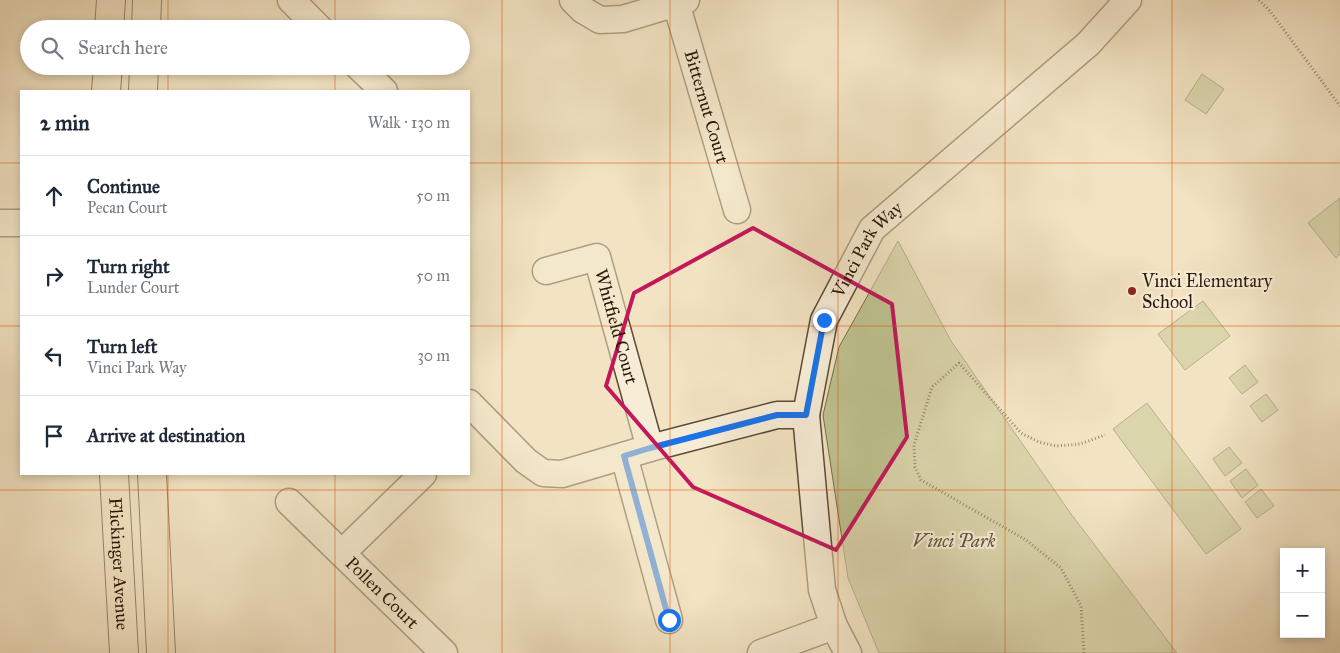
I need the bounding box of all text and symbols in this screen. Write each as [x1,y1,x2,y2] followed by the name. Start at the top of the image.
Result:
[20,20,470,75] search box
[38,34,66,62] icon: search
[78,36,168,59] text: Search here
[679,47,734,167] street label: Bitternut Court
[40,110,90,136] text: 2 min
[368,113,450,132] text: Walk · 130 m
[87,175,160,198] text: Continue
[40,182,68,210] icon: ahead
[416,186,450,205] text: 50 m
[826,197,907,302] street label: Vinci Park Way
[87,198,167,217] text: Pecan Court
[87,255,170,278] text: Turn right
[40,262,68,290] icon: right
[416,266,450,285] text: 50 m
[590,267,643,387] street label: Whitfield Court
[1141,270,1273,313] place label: Vinci Elementary School
[87,278,179,297] text: Lunder Court
[1126,285,1138,297] marker: Vinci Elementary School
[813,309,836,332] route end
[87,335,157,358] text: Turn left
[40,342,68,370] icon: left
[417,346,450,365] text: 30 m
[87,358,187,377] text: Vinci Park Way
[40,422,68,450] icon: arrive
[87,424,245,447] text: Arrive at destination
[104,497,134,631] street label: Flickinger Avenue
[913,530,995,552] park label: Vinci Park
[1280,548,1325,638] map controls
[1280,548,1325,593] button: +
[341,552,424,634] street label: Pollen Court
[1280,593,1325,638] button: −
[658,609,681,632] route start

